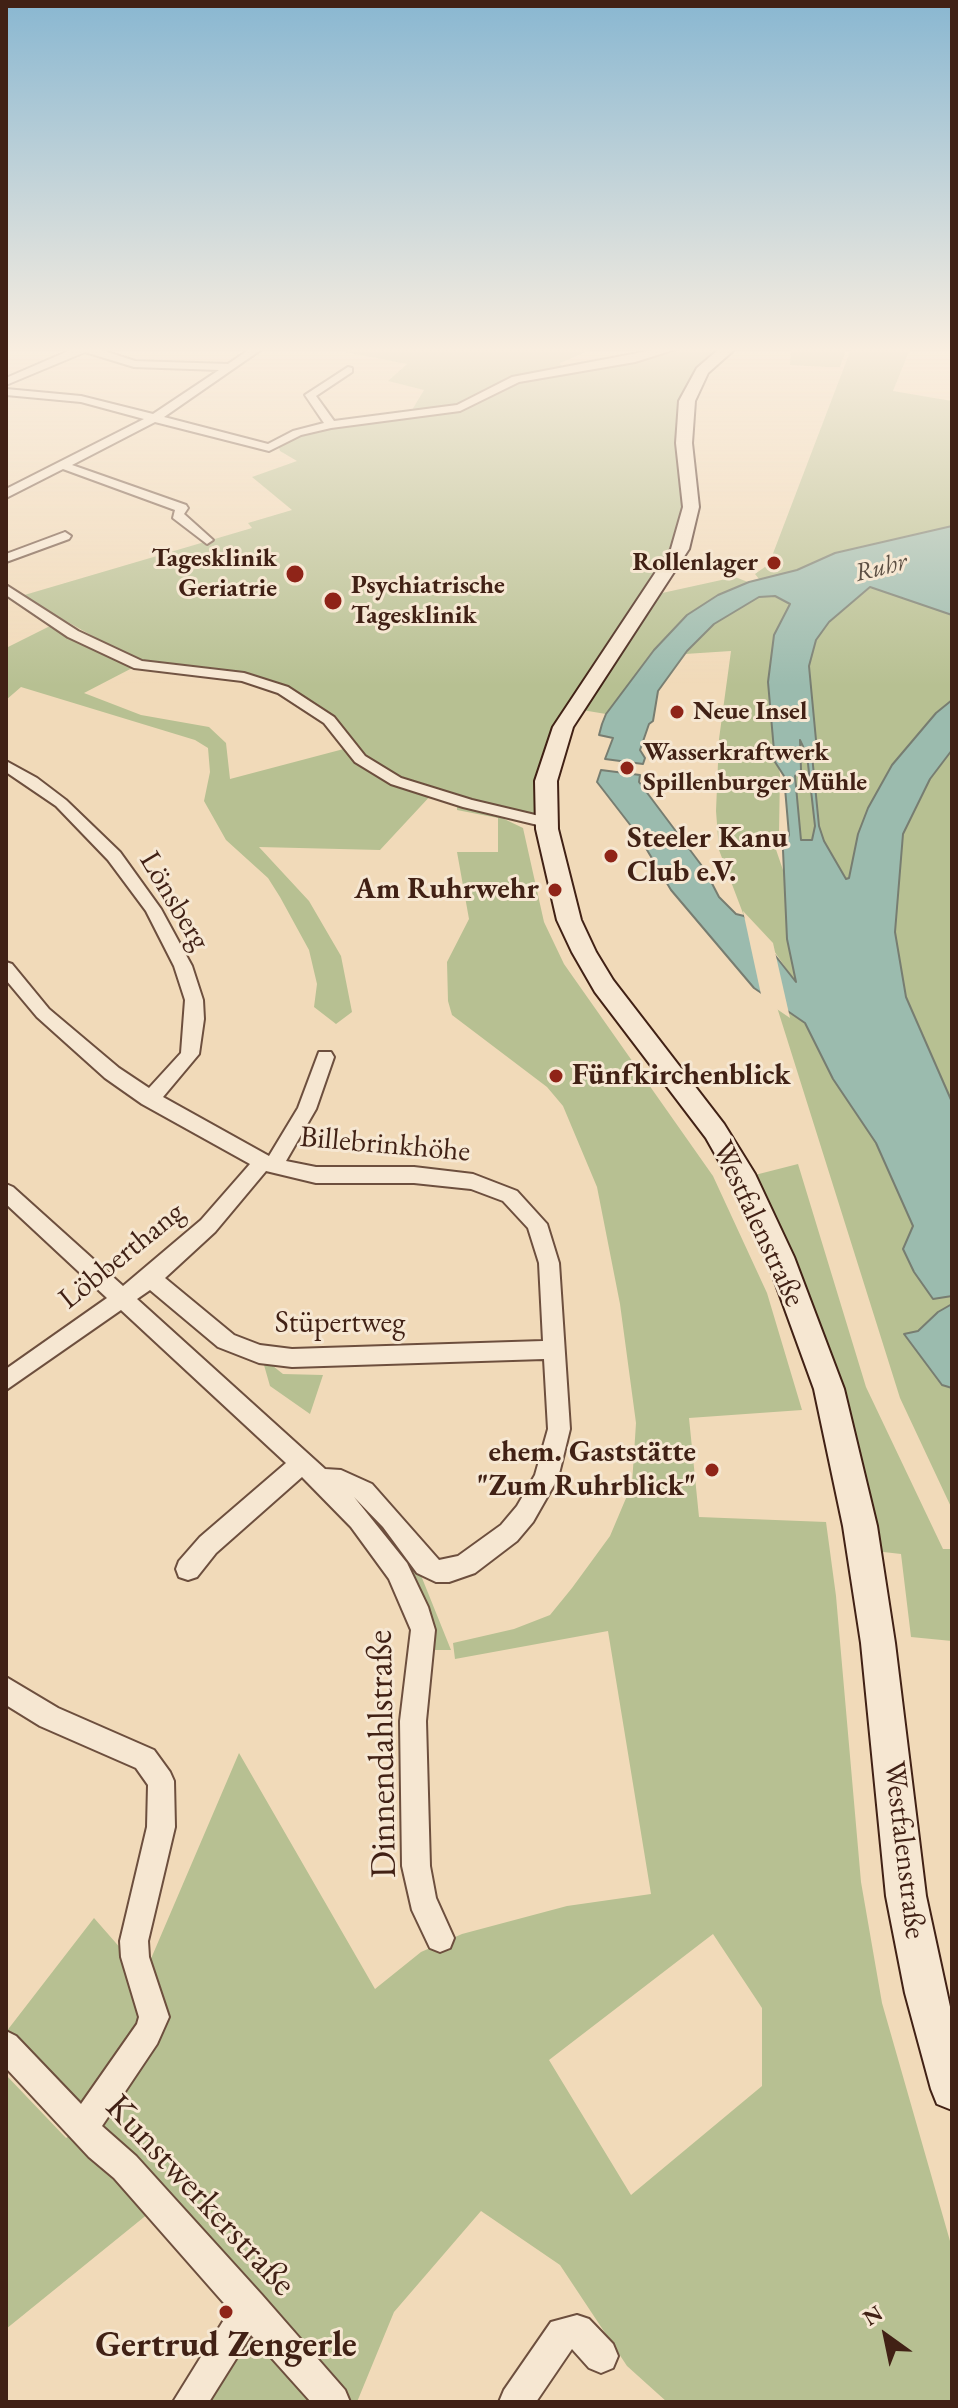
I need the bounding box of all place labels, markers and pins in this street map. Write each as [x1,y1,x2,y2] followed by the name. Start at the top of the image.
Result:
[151,543,277,604] place label: Tagesklinik Geriatrie
[632,547,758,579] place label: Rollenlager
[765,554,783,572] marker: Rollenlager
[284,563,306,585] marker: Tagesklinik Geriatrie
[351,570,505,632] place label: Psychiatrische Tagesklinik
[322,590,344,612] marker: Psychiatrische Tagesklinik
[693,696,807,728] place label: Neue Insel
[668,703,686,721] marker: Neue Insel
[643,737,867,798] place label: Wasserkraftwerk Spillenburger Mühle
[618,759,636,777] marker: Wasserkraftwerk Spillenburger Mühle
[627,821,788,892] place label: Steeler Kanu Club e.V.
[602,847,620,865] marker: Steeler Kanu Club e.V.
[354,872,539,908] place label: Am Ruhrwehr
[546,881,564,899] marker: Am Ruhrwehr
[572,1058,791,1094] place label: Fünfkirchenblick
[547,1067,565,1085] marker: Fünfkirchenblick
[477,1435,696,1506] place label: ehem. Gaststätte "Zum Ruhrblick"
[703,1461,721,1479] marker: ehem. Gaststätte "Zum Ruhrblick"
[217,2303,235,2321] marker: Gertrud Zengerle
[95,2324,357,2368] place label: Gertrud Zengerle

